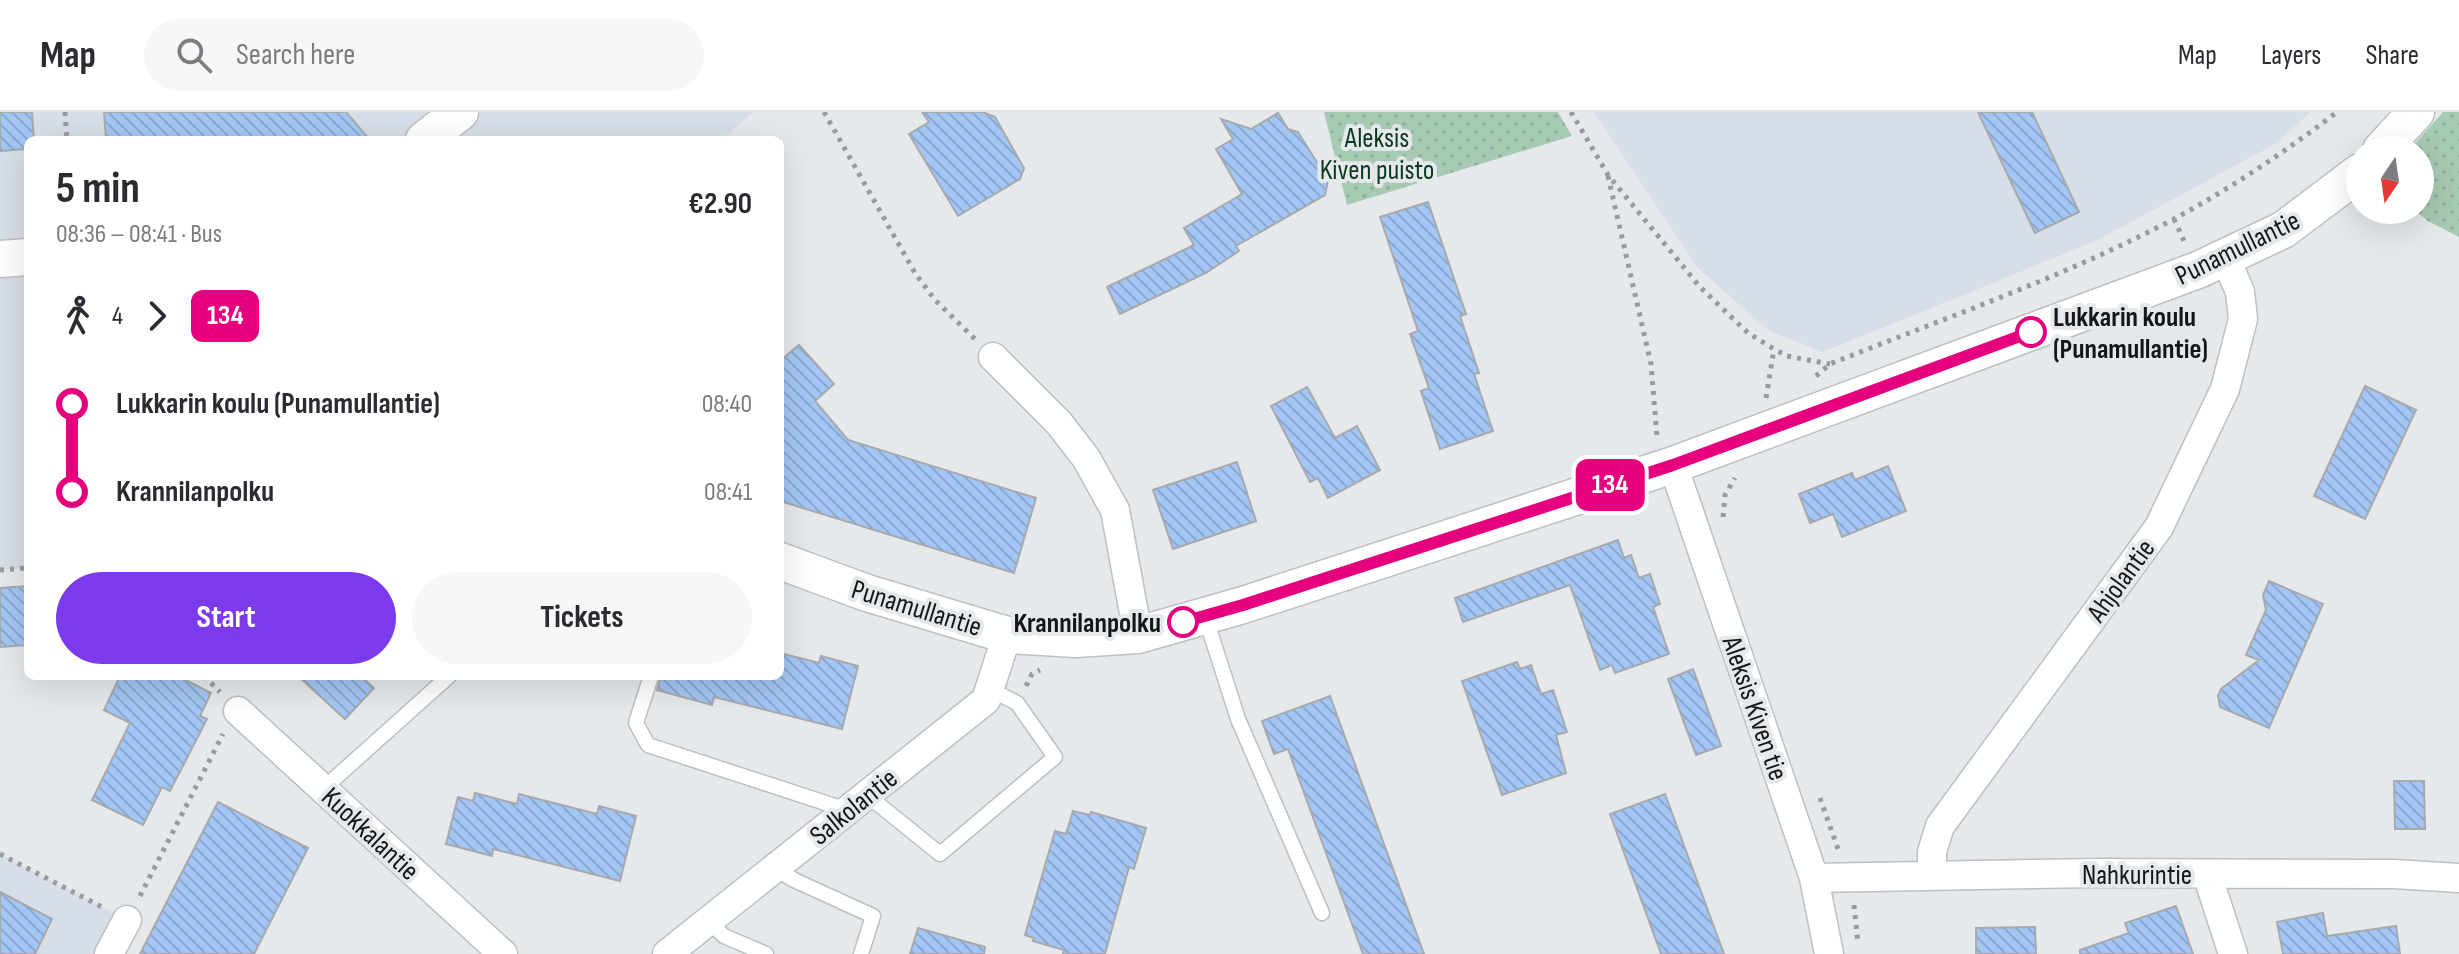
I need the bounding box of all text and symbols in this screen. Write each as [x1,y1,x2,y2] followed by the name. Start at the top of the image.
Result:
[144,19,704,91] search box
[40,33,96,78] text: Map
[172,33,216,77] icon: search
[236,37,355,73] text: Search here
[2178,39,2217,72] text: Map
[2261,39,2321,72] text: Layers
[2365,39,2419,72] text: Share
[1320,122,1434,187] park label: Aleksis Kiven puisto
[2346,136,2434,224] north arrow
[2346,136,2434,224] map controls
[56,162,140,215] text: 5 min
[688,186,752,222] text: €2.90
[2170,204,2305,293] street label: Punamullantie
[56,219,222,250] text: 08:36 – 08:41 · Bus
[56,294,100,338] icon: walk
[135,294,179,338] icon: forward
[207,299,243,332] text: 134
[112,301,123,332] text: 4
[2053,301,2208,366] place label: Lukkarin koulu (Punamullantie)
[2016,317,2046,347] marker: Lukkarin koulu (Punamullantie)
[116,386,440,422] text: Lukkarin koulu (Punamullantie)
[702,389,752,420] text: 08:40
[1564,459,1656,511] line badge: 134
[1592,468,1628,501] text: 134
[116,474,274,510] text: Krannilanpolku
[704,477,752,508] text: 08:41
[2080,533,2162,629] street label: Ahjolantie
[56,572,396,664] button: Start
[412,572,752,664] button: Tickets
[847,573,986,644] street label: Punamullantie
[1013,607,1161,640] place label: Krannilanpolku
[1168,607,1198,637] marker: Krannilanpolku
[1714,631,1795,785] street label: Aleksis Kiven tie
[804,762,904,852] street label: Salkolantie
[314,781,425,887] street label: Kuokkalantie
[2082,859,2192,892] street label: Nahkurintie

